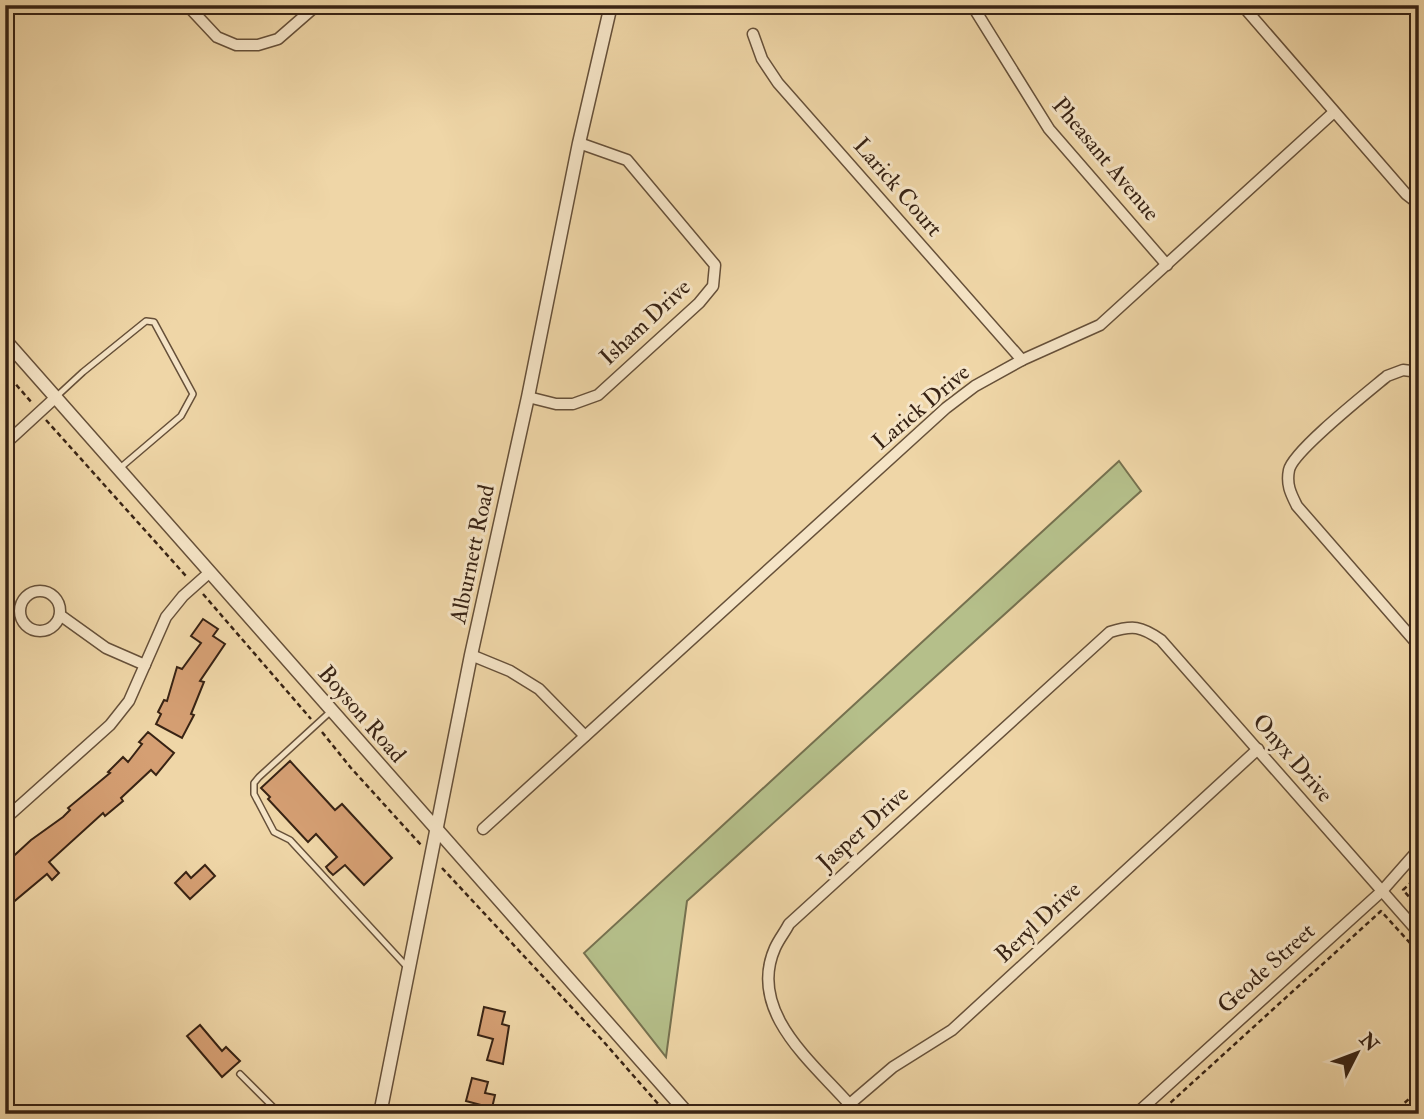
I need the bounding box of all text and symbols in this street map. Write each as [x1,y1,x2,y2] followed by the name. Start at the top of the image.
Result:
[1046,91,1166,227] street label: Pheasant Avenue
[847,132,949,242] street label: Larick Court
[593,272,697,371] street label: Isham Drive
[866,358,976,456] street label: Larick Drive
[443,482,501,627] street label: Alburnett Road
[312,659,412,769] street label: Boyson Road
[1247,708,1340,809] street label: Onyx Drive
[810,779,916,878] street label: Jasper Drive
[989,875,1087,969] street label: Beryl Drive
[1211,917,1321,1019] street label: Geode Street
[1322,1018,1392,1088] north arrow
[1354,1027,1384,1057] text: N

